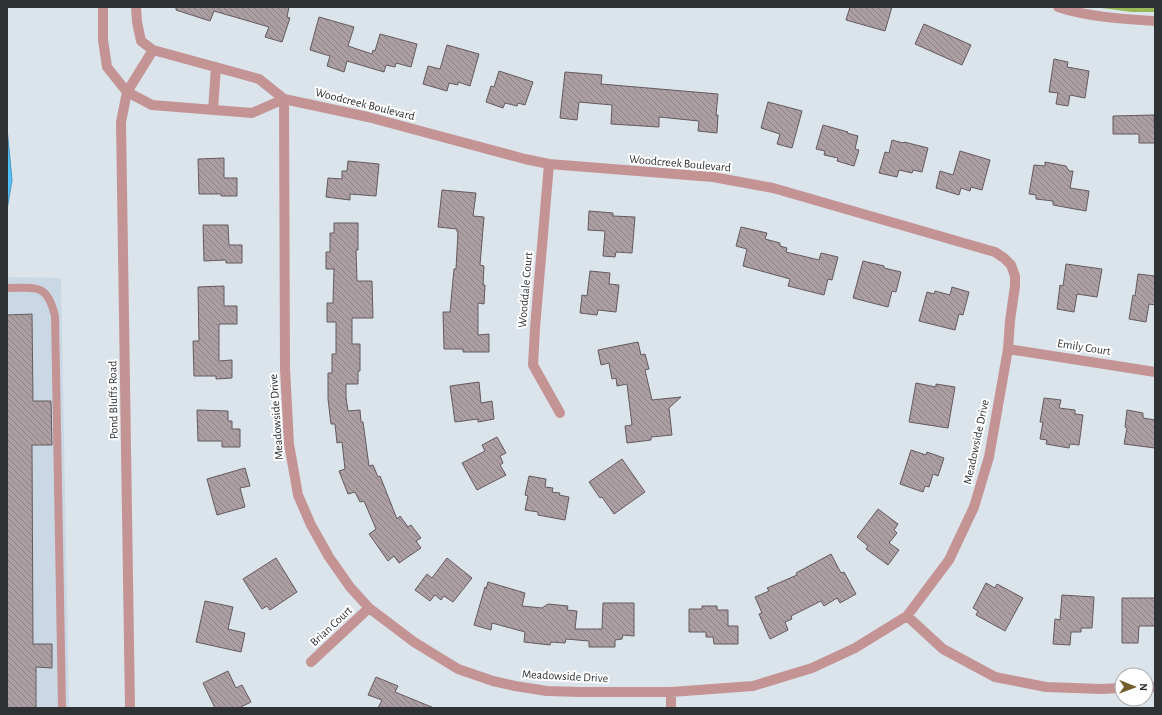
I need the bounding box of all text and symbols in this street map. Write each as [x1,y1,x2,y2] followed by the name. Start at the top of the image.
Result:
[314,86,416,122] street label: Woodcreek Boulevard
[629,153,731,173] street label: Woodcreek Boulevard
[516,251,534,328] street label: Wooddale Court
[1056,337,1112,358] street label: Emily Court
[106,360,120,440] street label: Pond Bluffs Road
[267,374,285,460] street label: Meadowside Drive
[961,399,991,485] street label: Meadowside Drive
[308,604,354,648] street label: Brian Court
[1114,667,1154,707] north arrow
[522,668,608,684] street label: Meadowside Drive
[1138,683,1149,691] text: N

